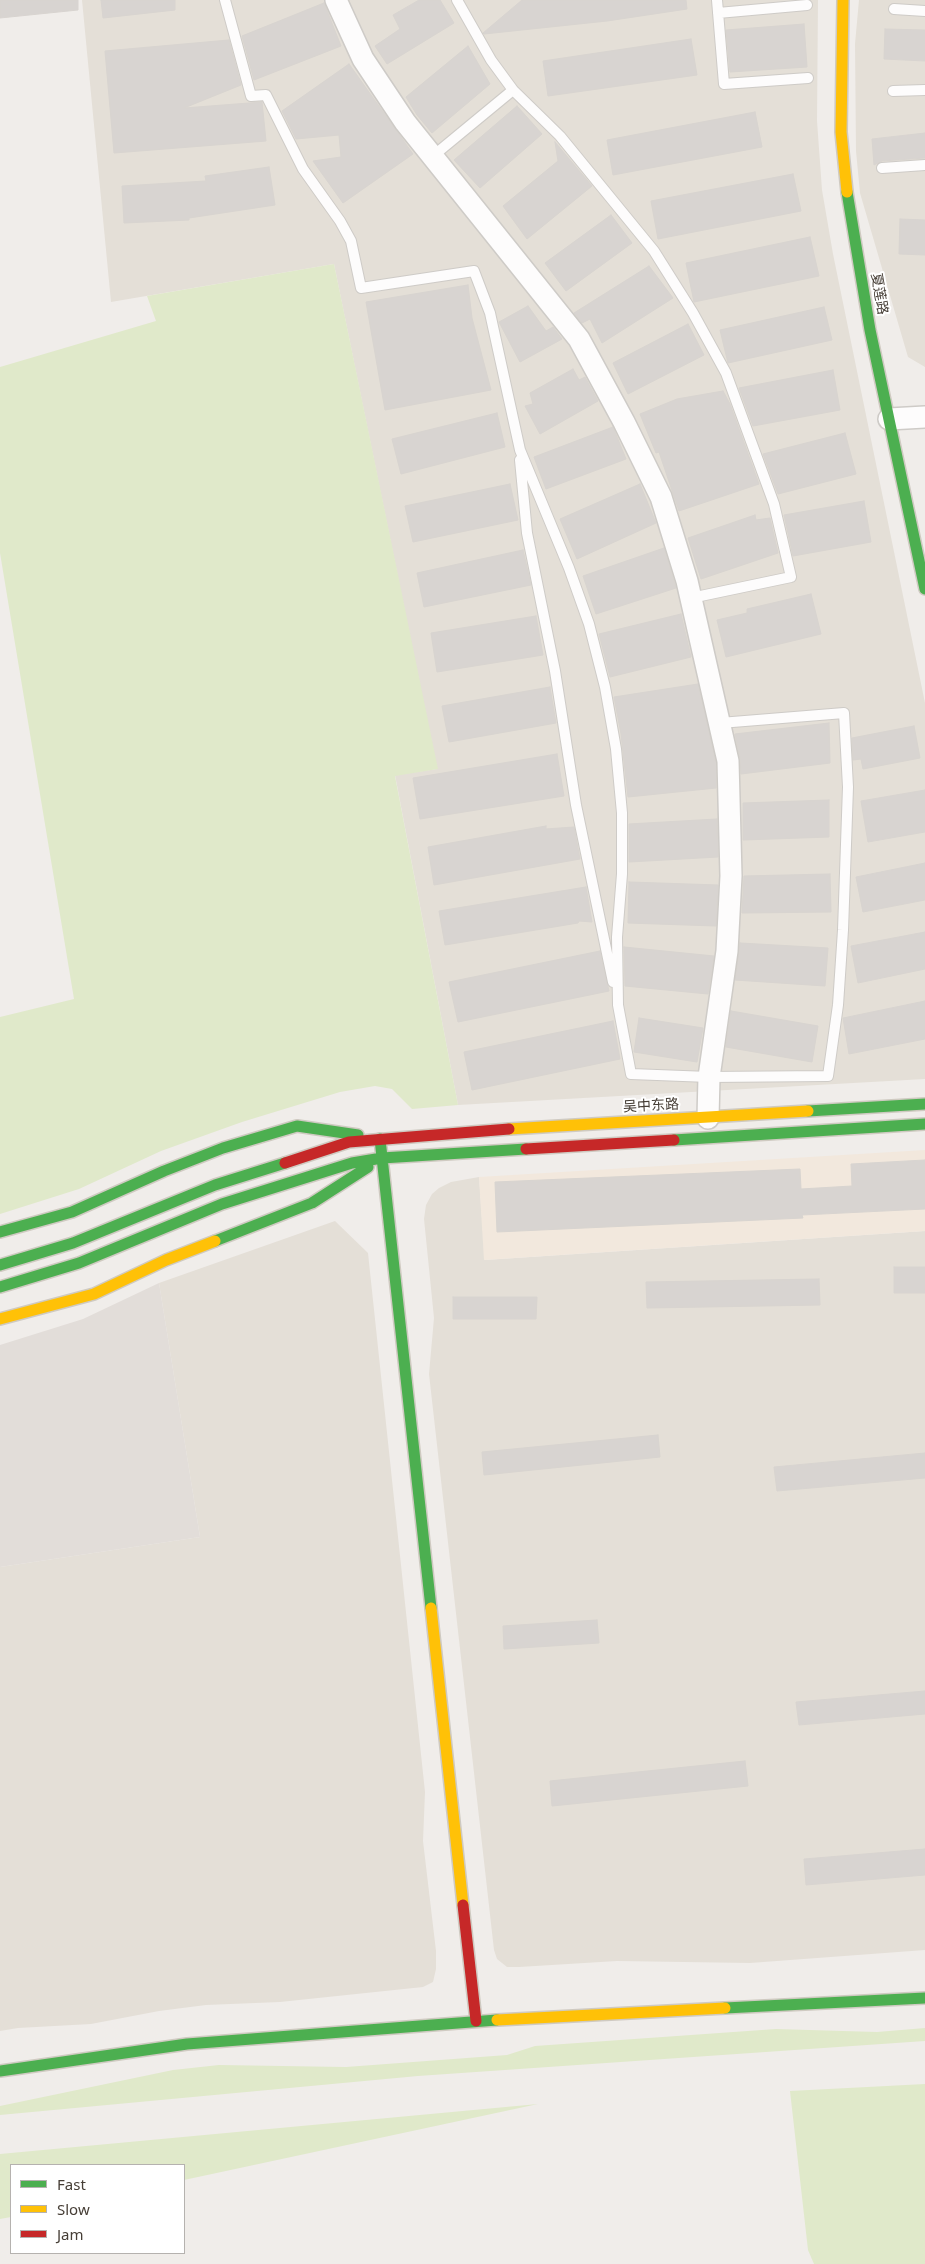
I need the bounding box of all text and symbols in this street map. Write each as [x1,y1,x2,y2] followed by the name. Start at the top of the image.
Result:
[867,272,891,316] street label: 夏莲路
[623,1096,679,1116] street label: 吴中东路
[10,2164,185,2254] legend
[57,2174,86,2194] text: Fast
[57,2199,90,2219] text: Slow
[57,2224,84,2244] text: Jam

